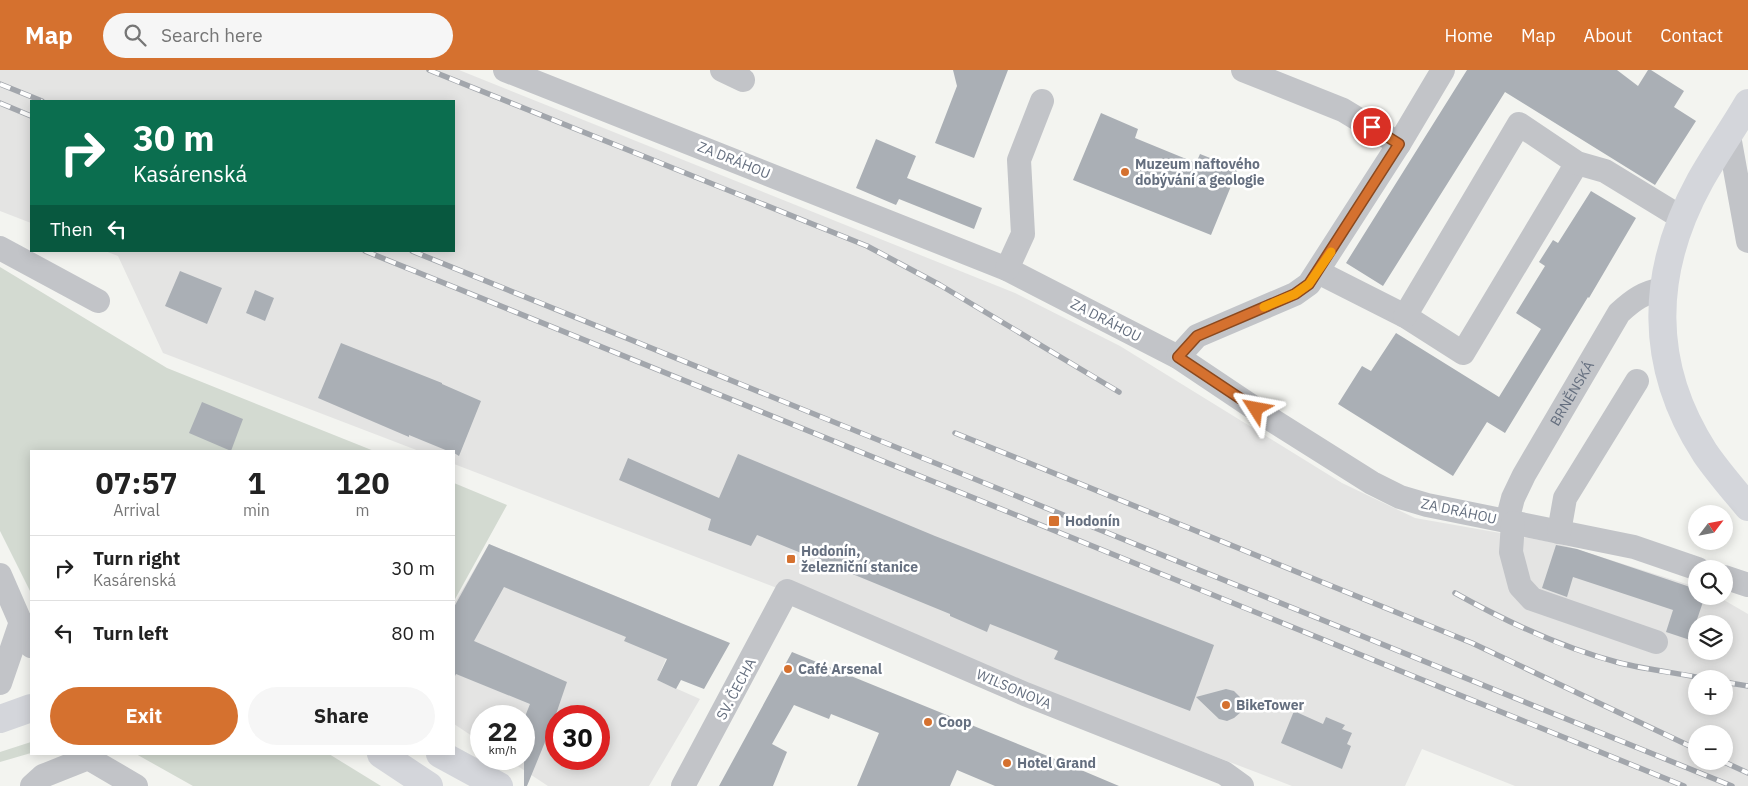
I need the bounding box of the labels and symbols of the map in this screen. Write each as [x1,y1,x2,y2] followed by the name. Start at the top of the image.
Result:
[1351,106,1393,148] pin
[695,136,773,183] street label: ZA DRÁHOU
[1135,155,1265,189] place label: Muzeum naftového dobývání a geologie
[1119,166,1131,178] marker: Muzeum naftového dobývání a geologie
[1068,294,1145,346] street label: ZA DRÁHOU
[1546,357,1598,429] street label: BRNĚNSKÁ
[1229,382,1281,434] position arrow
[1419,493,1499,528] street label: ZA DRÁHOU
[1688,505,1732,550] north arrow
[1065,512,1120,530] place label: Hodonín
[1047,514,1061,528] marker: Hodonín
[801,542,918,576] place label: Hodonín, železniční stanice
[785,553,797,565] marker: Hodonín, železniční stanice
[711,655,760,723] street label: SV. ČECHA
[798,660,882,678] place label: Café Arsenal
[782,663,794,675] marker: Café Arsenal
[974,665,1054,713] street label: WILSONOVA
[1236,696,1305,714] place label: BikeTower
[1220,699,1232,711] marker: BikeTower
[545,705,610,770] speed limit sign: 30
[938,713,971,731] place label: Coop
[922,716,934,728] marker: Coop
[1017,754,1096,772] place label: Hotel Grand
[1001,757,1013,769] marker: Hotel Grand

